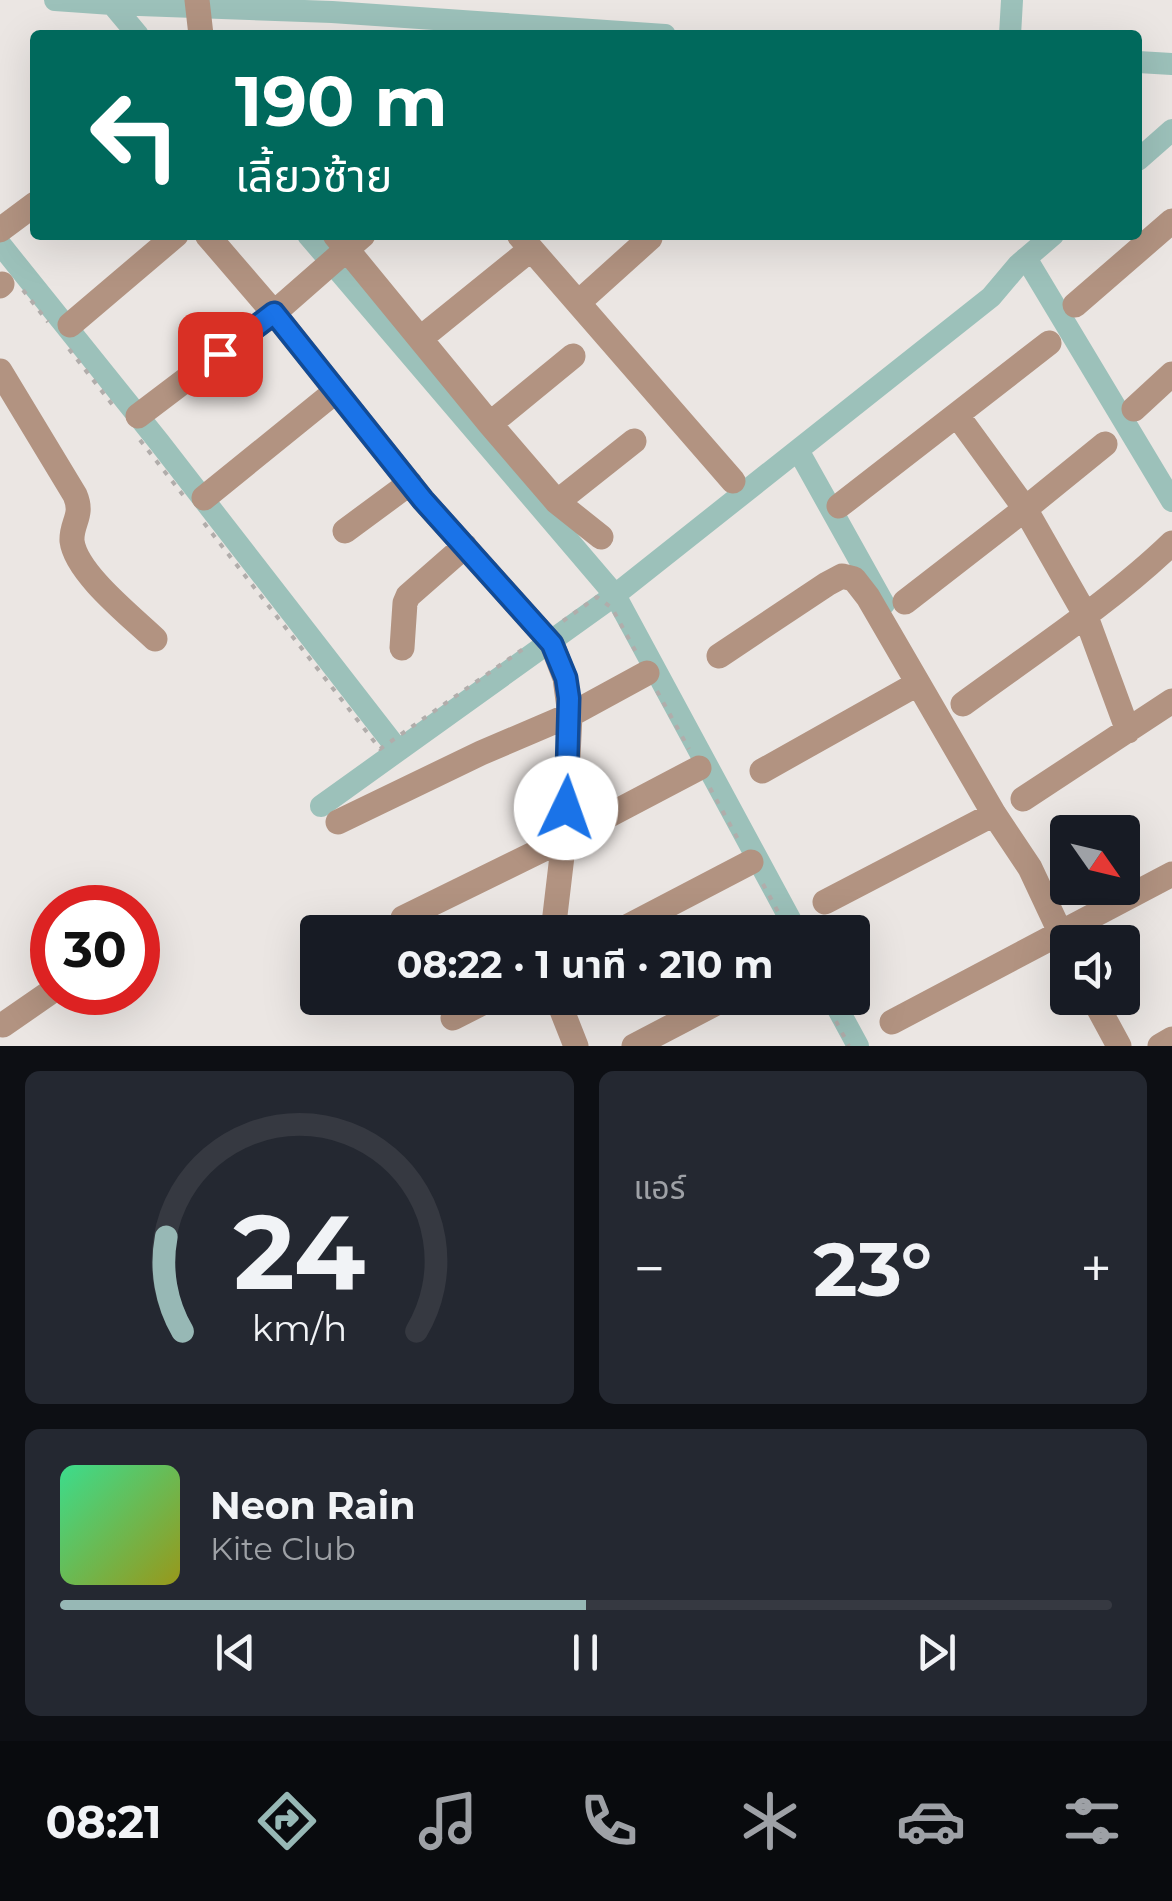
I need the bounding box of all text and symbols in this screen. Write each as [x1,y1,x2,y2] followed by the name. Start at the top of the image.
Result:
[235,58,448,144] text: 190 m
[70,70,200,200] icon: left
[235,148,392,203] text: เลี้ยวซ้าย
[178,312,263,397] pin
[193,327,248,382] icon: arrive
[514,756,618,860] position arrow
[1050,815,1140,905] north arrow
[1050,815,1140,1015] map controls
[30,885,160,1015] speed limit sign: 30
[1050,925,1140,1015] button: sound
[397,941,773,988] text: 08:22 · 1 นาที · 210 m
[634,1168,685,1207] text: แอร์
[233,1188,365,1315] text: 24
[813,1223,932,1315] text: 23°
[634,1235,665,1302] text: −
[1080,1235,1112,1302] text: +
[252,1306,347,1350] text: km/h
[210,1482,415,1529] text: Neon Rain
[210,1529,356,1568] text: Kite Club
[208,1625,263,1680] icon: previous
[558,1625,613,1680] icon: pause
[909,1625,964,1680] icon: next
[252,1786,322,1856] icon: directions
[413,1786,483,1856] icon: music
[574,1786,644,1856] icon: phone
[735,1786,805,1856] icon: climate
[896,1786,966,1856] icon: car
[1057,1786,1127,1856] icon: filters
[45,1794,162,1849] text: 08:21

